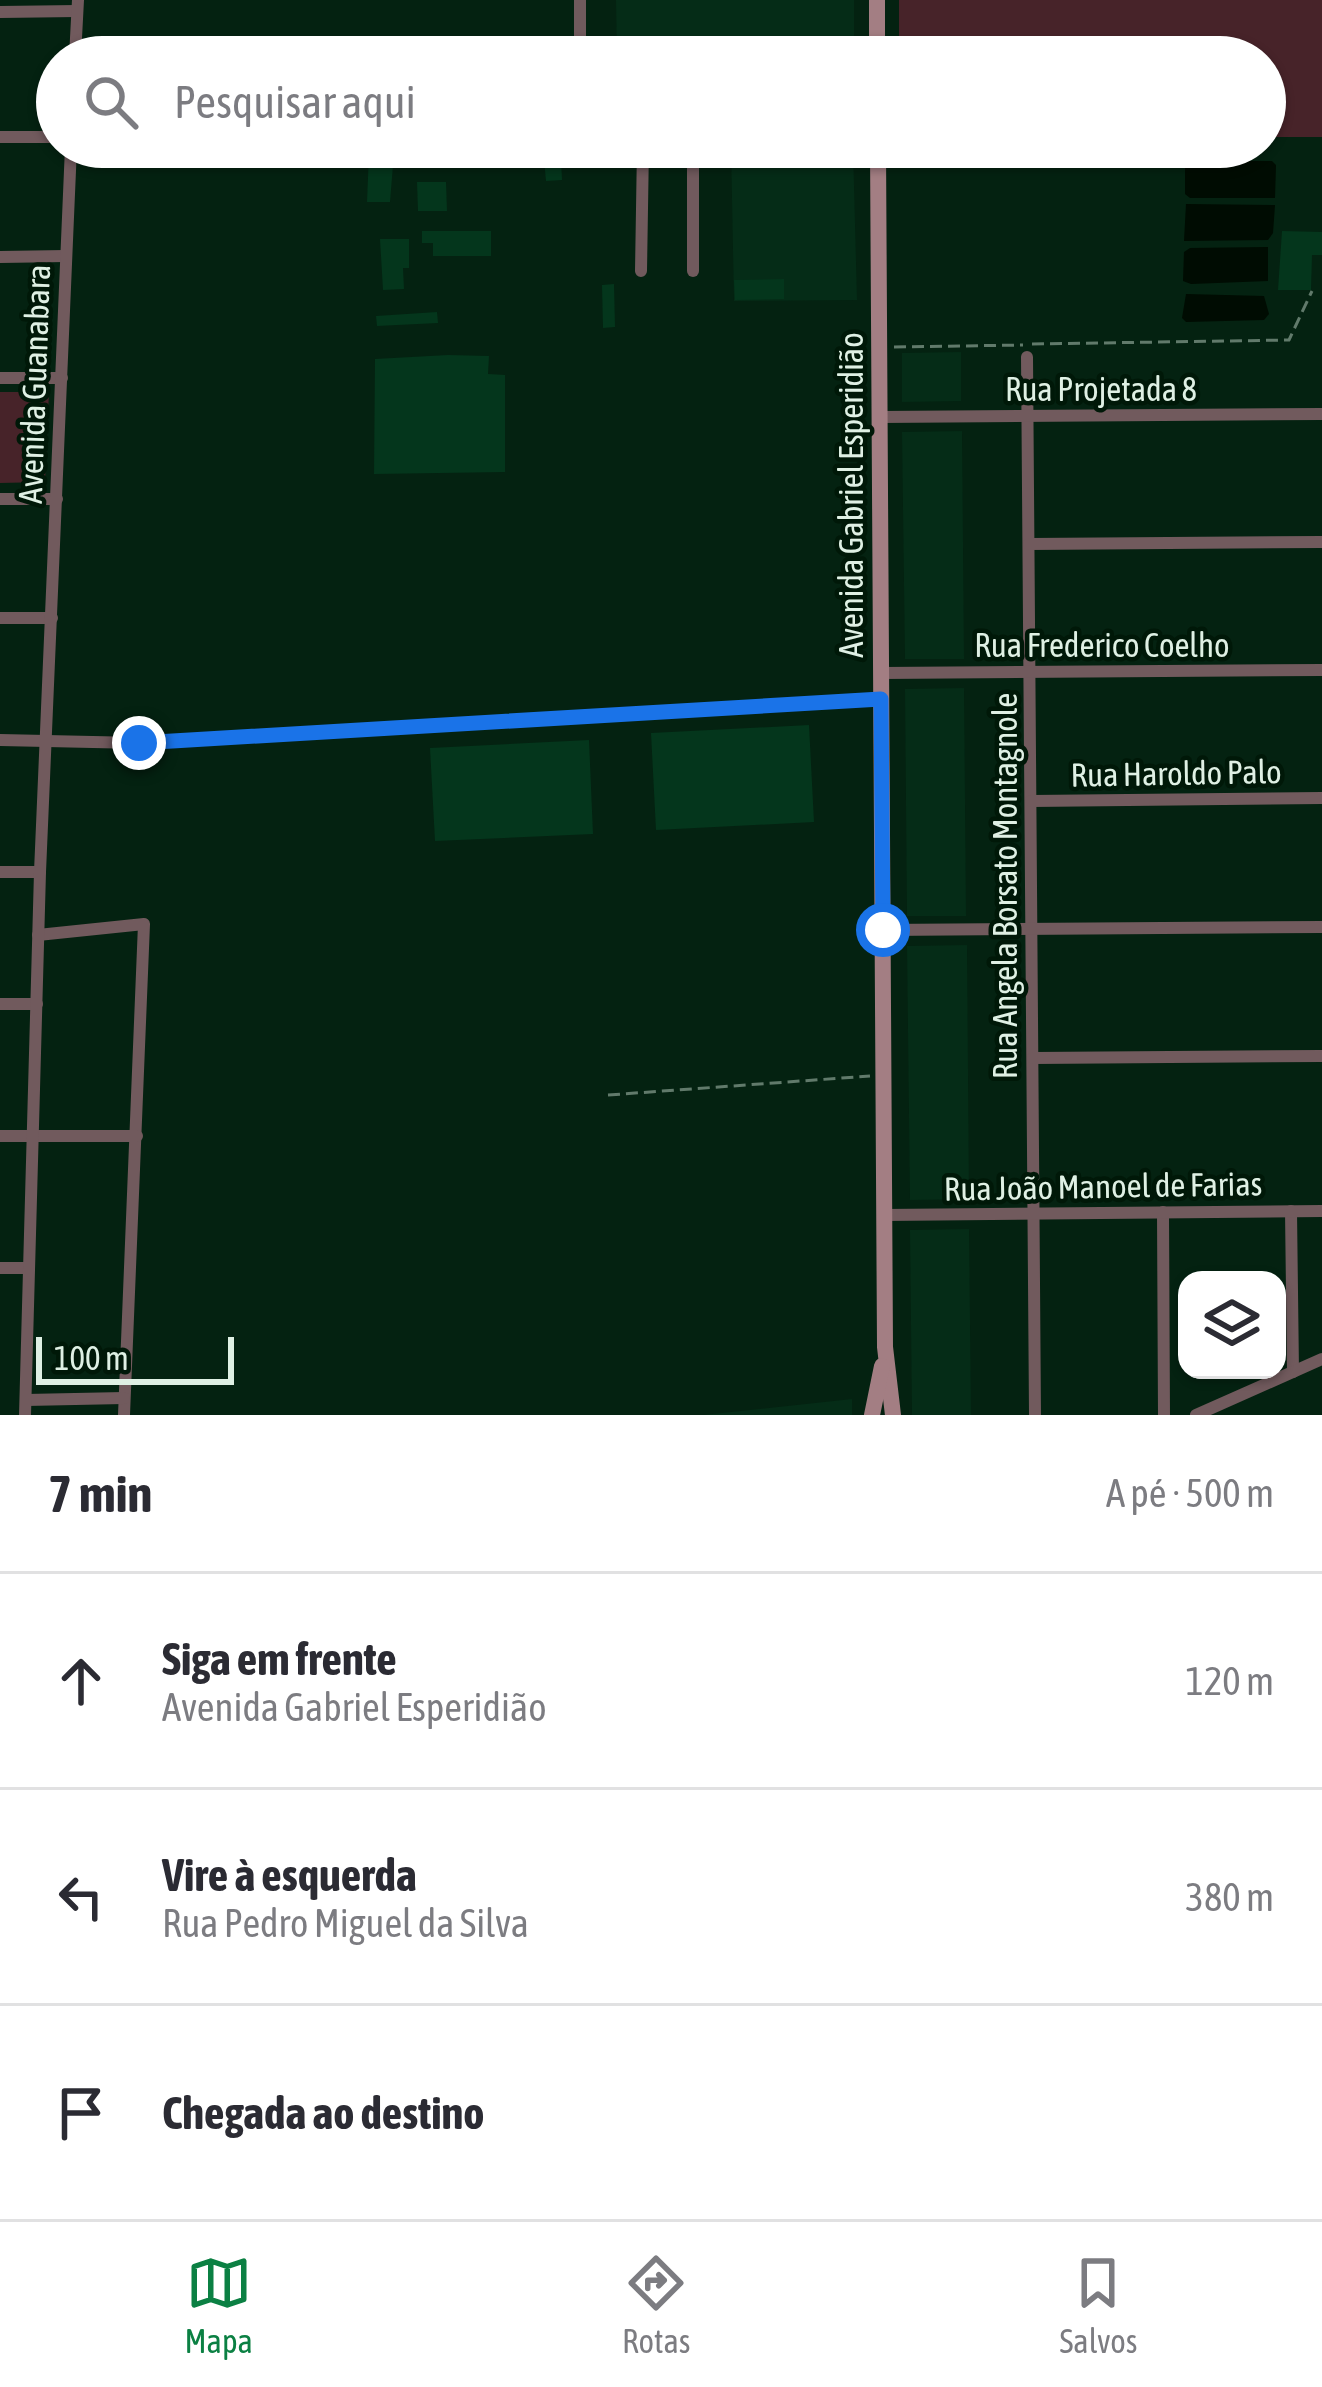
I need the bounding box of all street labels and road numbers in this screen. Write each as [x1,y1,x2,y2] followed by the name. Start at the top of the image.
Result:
[11,264,57,504] street label: Avenida Guanabara
[832,332,870,658] street label: Avenida Gabriel Esperidião
[1005,370,1197,408] street label: Rua Projetada 8
[974,626,1230,664] street label: Rua Frederico Coelho
[986,693,1024,1079] street label: Rua Angela Borsato Montagnole
[1070,752,1282,794] street label: Rua Haroldo Palo
[943,1164,1263,1208] street label: Rua João Manoel de Farias

